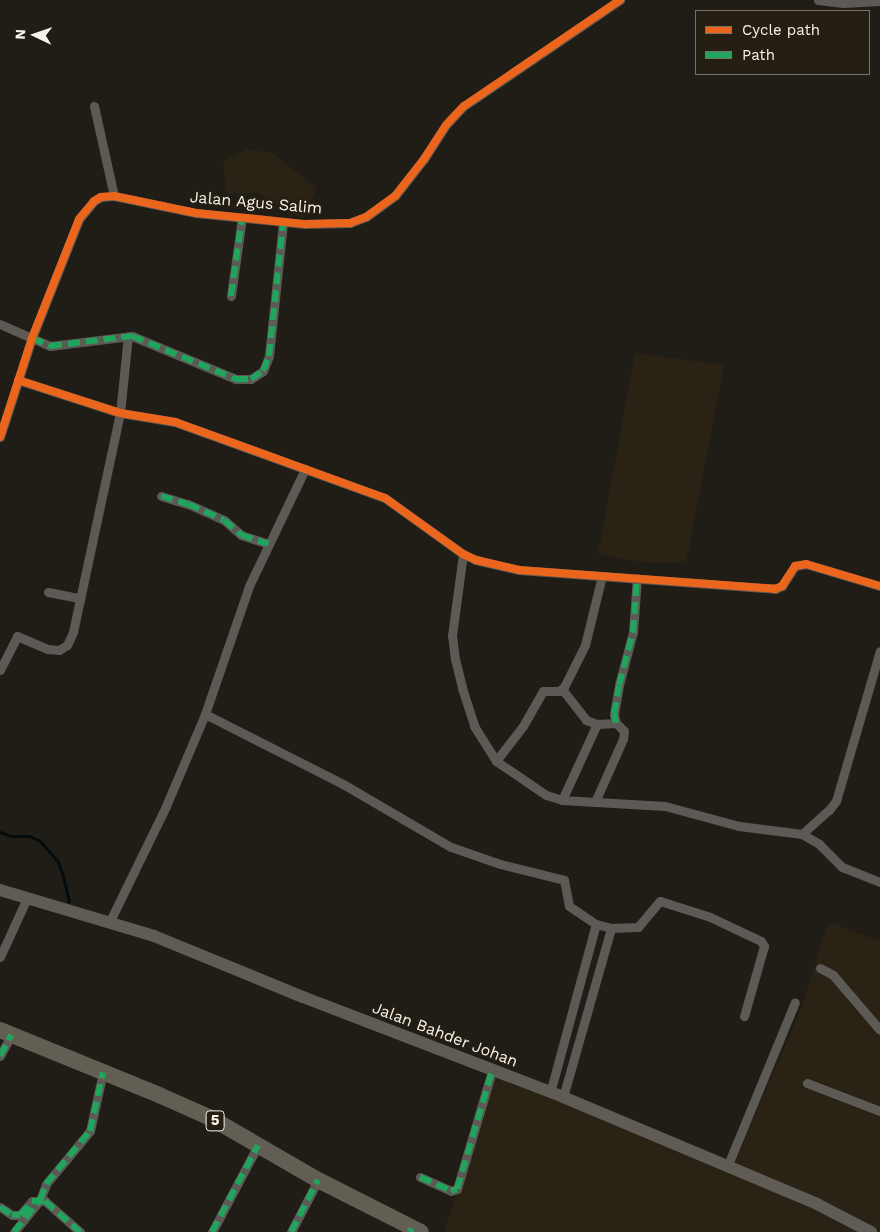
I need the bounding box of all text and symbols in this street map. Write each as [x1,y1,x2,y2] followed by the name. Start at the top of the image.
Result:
[10,10,60,60] north arrow
[695,10,870,75] legend
[742,21,820,39] text: Cycle path
[12,29,28,40] text: N
[742,46,775,64] text: Path
[189,188,323,218] street label: Jalan Agus Salim
[369,998,521,1072] street label: Jalan Bahder Johan
[205,1108,225,1134] road number: 5

